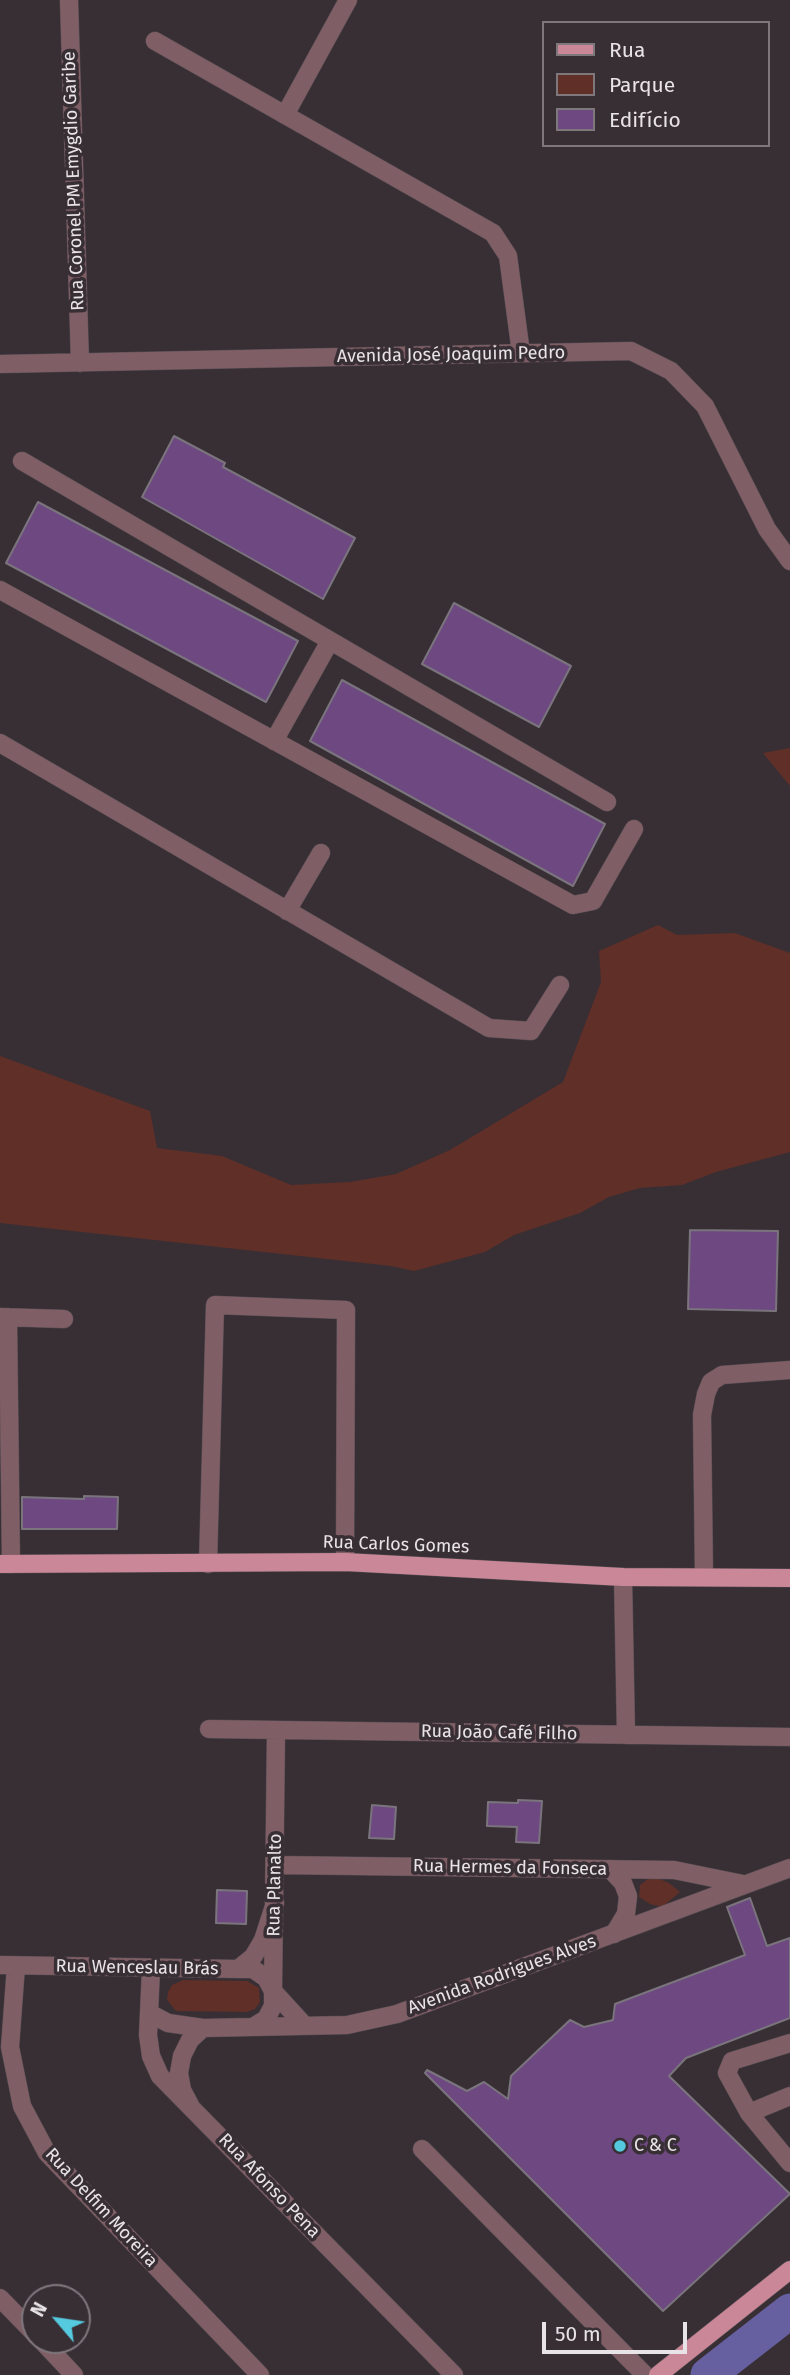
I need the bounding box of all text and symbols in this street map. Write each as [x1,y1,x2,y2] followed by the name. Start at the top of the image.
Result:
[542,21,769,147] legend
[609,37,645,63] text: Rua
[59,51,89,311] street label: Rua Coronel PM Emygdio Garibe
[609,72,675,98] text: Parque
[609,107,681,133] text: Edifício
[337,342,565,368] street label: Avenida José Joaquim Pedro
[322,1532,470,1558] street label: Rua Carlos Gomes
[421,1721,577,1745] street label: Rua João Café Filho
[263,1833,287,1937] street label: Rua Planalto
[413,1856,607,1880] street label: Rua Hermes da Fonseca
[405,1931,599,2019] street label: Avenida Rodrigues Alves
[55,1956,219,1980] street label: Rua Wenceslau Brás
[214,2129,324,2243] street label: Rua Afonso Pena
[634,2135,677,2157] place label: C & C
[612,2138,628,2154] marker: C & C
[40,2144,162,2272] street label: Rua Delfim Moreira
[21,2284,91,2354] north arrow
[26,2298,52,2321] text: N
[545,2308,690,2352] scale bar
[555,2321,601,2347] text: 50 m

